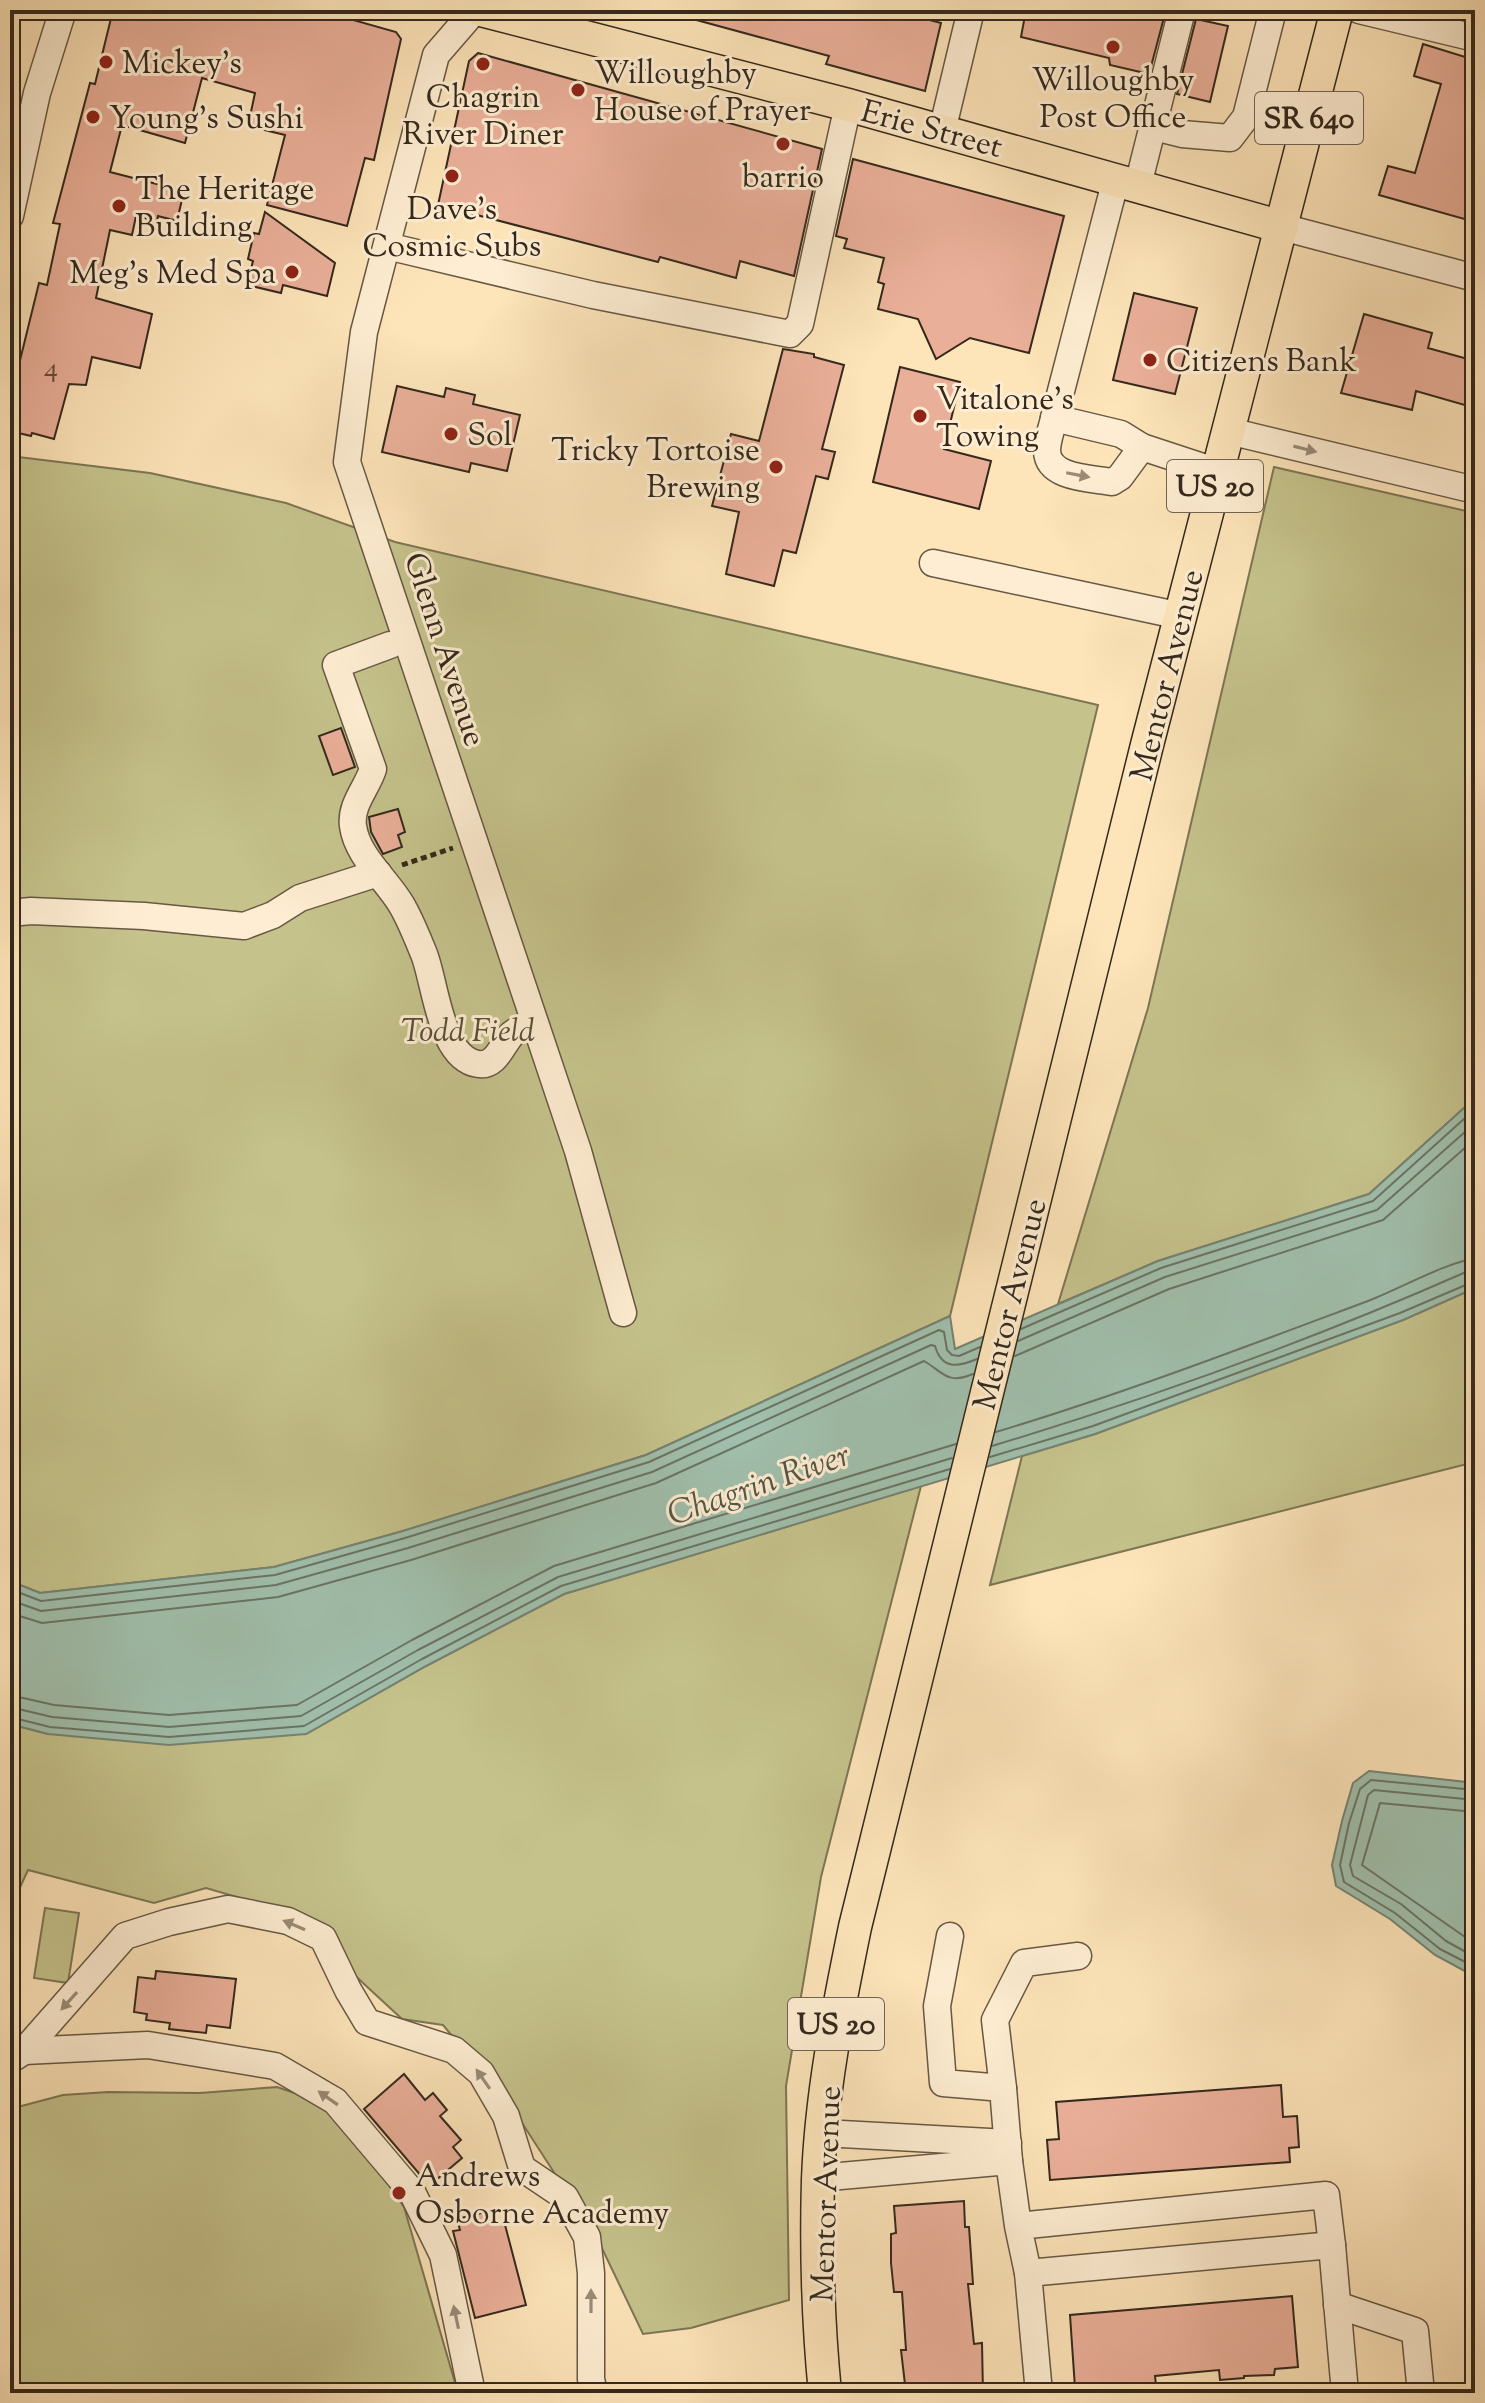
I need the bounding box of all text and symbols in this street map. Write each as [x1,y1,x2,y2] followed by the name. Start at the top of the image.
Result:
[1104,38,1122,56] marker: Willoughby Post Office
[122,42,242,88] place label: Mickey's
[594,52,811,135] place label: Willoughby House of Prayer
[97,53,115,71] marker: Mickey's
[474,55,492,73] marker: Chagrin River Diner
[1032,59,1194,142] place label: Willoughby Post Office
[402,76,564,159] place label: Chagrin River Diner
[569,81,587,99] marker: Willoughby House of Prayer
[855,90,1007,172] street label: Erie Street
[1255,92,1363,144] road number: SR 640
[109,97,304,143] place label: Young's Sushi
[84,108,102,126] marker: Young's Sushi
[774,135,792,153] marker: barrio
[742,156,824,202] place label: barrio
[443,167,461,185] marker: Dave's Cosmic Subs
[135,168,314,251] place label: The Heritage Building
[363,188,541,271] place label: Dave's Cosmic Subs
[110,197,128,215] marker: The Heritage Building
[69,252,276,298] place label: Meg’s Med Spa
[283,263,301,281] marker: Meg’s Med Spa
[1166,340,1357,386] place label: Citizens Bank
[44,349,58,389] house number: 4
[1141,351,1159,369] marker: Citizens Bank
[936,378,1074,461] place label: Vitalone's Towing
[911,407,929,425] marker: Vitalone's Towing
[467,414,512,460] place label: Sol
[442,425,460,443] marker: Sol
[551,429,760,512] place label: Tricky Tortoise Brewing
[1292,443,1317,456] one-way arrow
[767,458,785,476] marker: Tricky Tortoise Brewing
[1167,460,1263,512] road number: US 20
[1066,470,1091,482] one-way arrow
[390,547,496,753] street label: Glenn Avenue
[1120,565,1217,786] street label: Mentor Avenue
[401,1010,535,1056] park label: Todd Field
[963,1194,1060,1415] street label: Mentor Avenue
[661,1432,857,1540] water label: Chagrin River
[282,1918,305,1931] one-way arrow
[61,1990,78,2010] one-way arrow
[788,1998,884,2050] road number: US 20
[476,2069,491,2090] one-way arrow
[801,2085,855,2303] street label: Mentor Avenue
[318,2091,339,2106] one-way arrow
[415,2155,669,2238] place label: Andrews Osborne Academy
[390,2184,408,2202] marker: Andrews Osborne Academy
[585,2288,597,2313] one-way arrow
[449,2304,462,2329] one-way arrow

